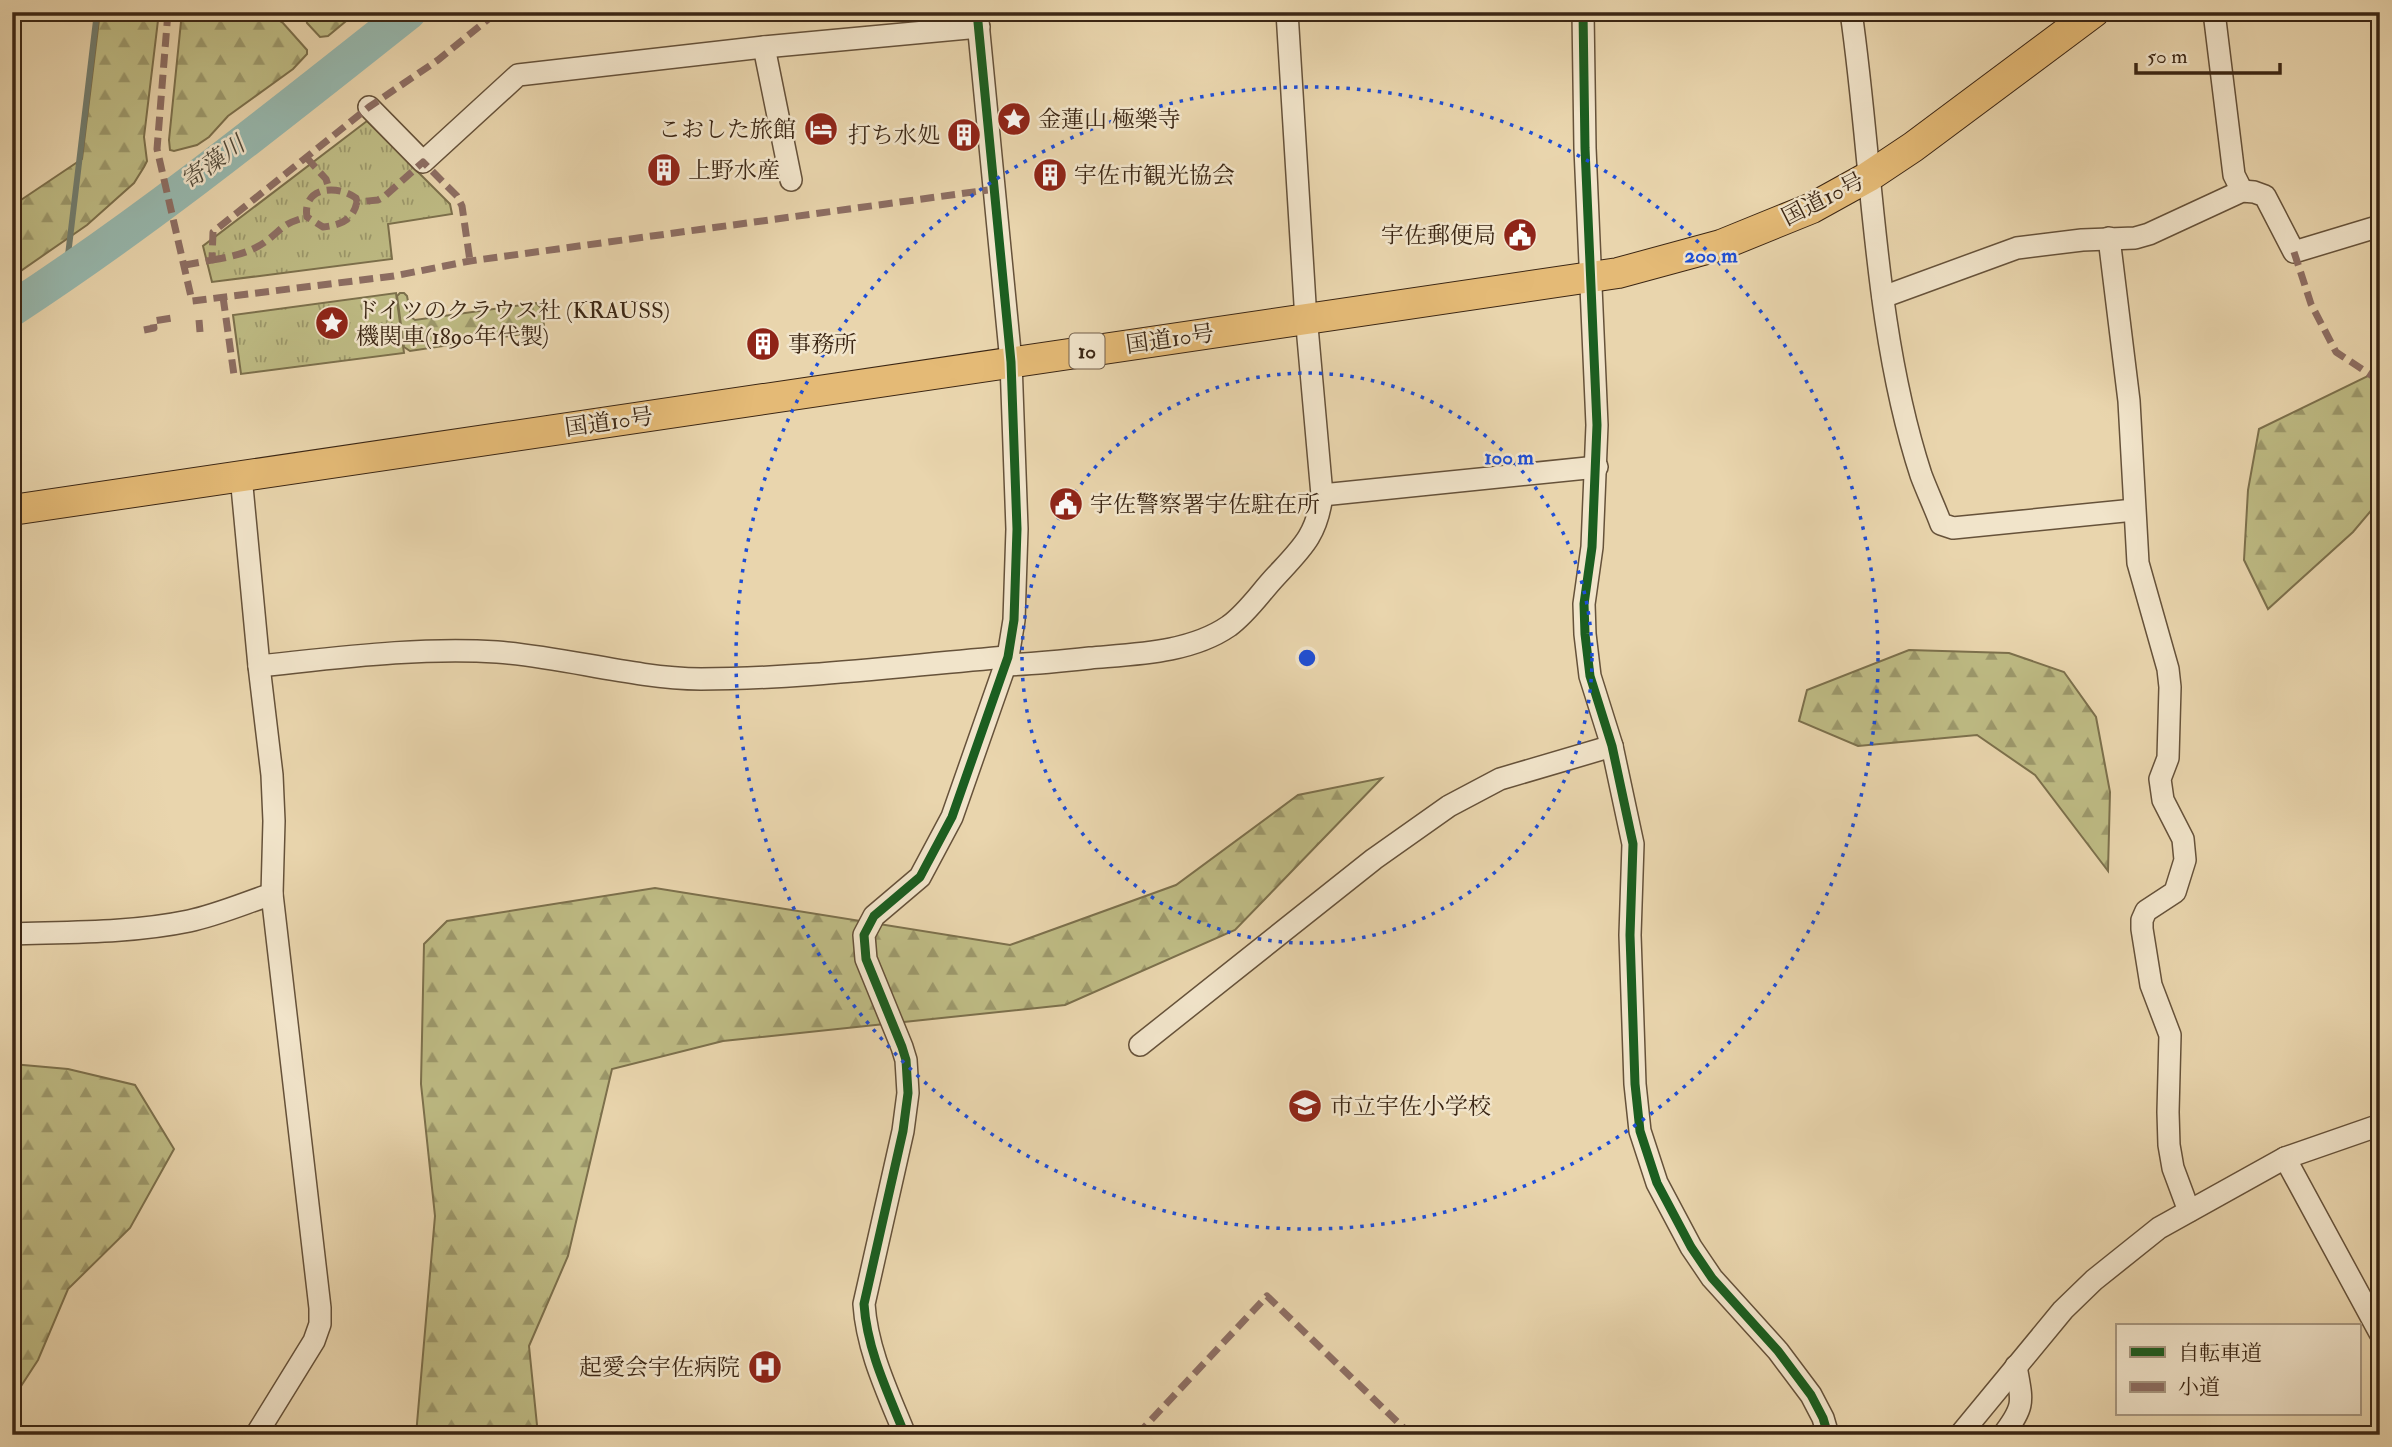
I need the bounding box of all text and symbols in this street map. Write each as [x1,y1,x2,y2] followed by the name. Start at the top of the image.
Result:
[2136,32,2280,76] scale bar
[2147,43,2188,70] text: 50 m
[995,100,1033,138] place icon: 金蓮山 極樂寺
[1038,105,1181,134] place label: 金蓮山 極樂寺
[802,110,840,148] hotel icon: こおした旅館
[658,115,796,144] place label: こおした旅館
[945,116,983,154] building icon: 打ち水処
[848,121,940,150] place label: 打ち水処
[175,128,254,197] water label: 寄藻川
[645,151,683,189] building icon: 上野水産
[688,156,780,185] place label: 上野水産
[1031,156,1069,194] building icon: 宇佐市観光協会
[1074,161,1235,190] place label: 宇佐市観光協会
[1777,166,1869,232] street label: 国道10号
[1501,216,1539,254] public building icon: 宇佐郵便局
[1381,221,1496,250] place label: 宇佐郵便局
[1685,242,1738,269] text: 200 m
[356,296,670,351] place label: ドイツのクラウス社 (KRAUSS) 機関車(1890年代製)
[313,304,351,342] place icon: ドイツのクラウス社 (KRAUSS) 機関車(1890年代製)
[1124,318,1216,360] street label: 国道10号
[744,325,782,363] building icon: 事務所
[788,330,857,359] place label: 事務所
[1070,334,1104,368] road number: 10
[563,401,655,443] street label: 国道10号
[1484,444,1535,471] text: 100 m
[1047,485,1085,523] public building icon: 宇佐警察署宇佐駐在所
[1090,490,1320,519] place label: 宇佐警察署宇佐駐在所
[1295,646,1319,670] centre of rings
[1286,1087,1324,1125] school or university icon: 市立宇佐小学校
[1330,1092,1491,1121] place label: 市立宇佐小学校
[2116,1324,2360,1416] legend
[2178,1340,2262,1367] text: 自転車道
[746,1348,784,1386] hospital icon: 起愛会宇佐病院
[579,1353,740,1382] place label: 起愛会宇佐病院
[2178,1374,2220,1401] text: 小道

